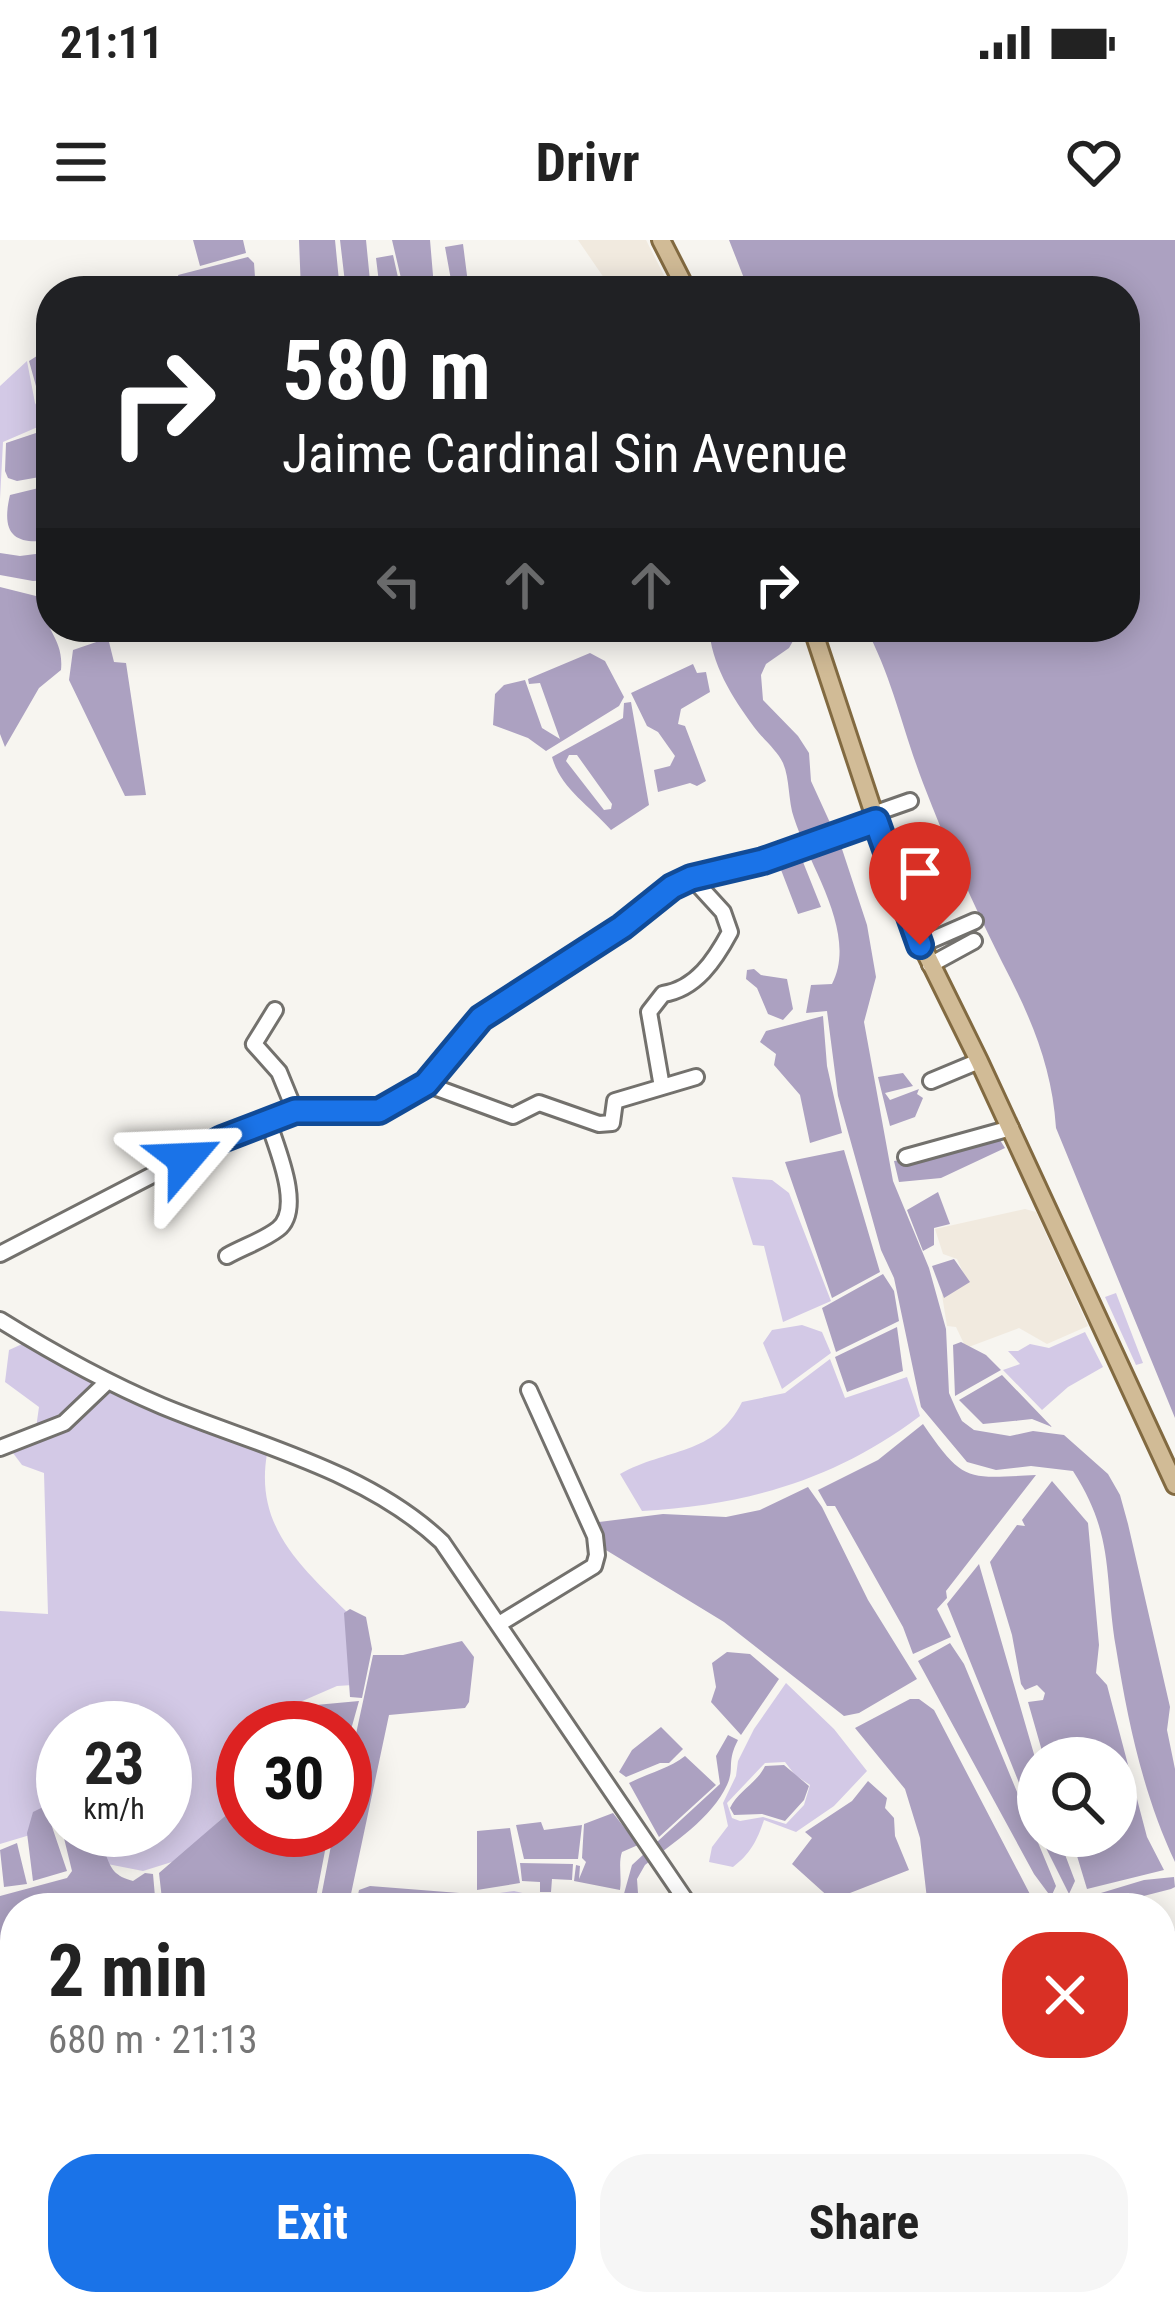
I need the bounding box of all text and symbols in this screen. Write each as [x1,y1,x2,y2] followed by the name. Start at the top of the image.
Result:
[60,16,163,69] text: 21:11
[48,129,114,195] icon: menu
[1061,129,1127,195] icon: heart
[535,131,640,194] text: Drivr
[282,321,491,420] text: 580 m
[84,324,240,480] icon: right
[282,422,848,485] text: Jaime Cardinal Sin Avenue
[366,552,432,618] icon: left
[492,552,558,618] icon: ahead
[618,552,684,618] icon: ahead
[744,552,810,618] icon: right
[869,822,971,945] pin
[887,840,953,906] icon: arrive
[122,1096,248,1222] position arrow
[216,1701,372,1857] speed limit sign: 30
[84,1728,144,1799] text: 23
[1017,1737,1137,1857] map controls
[1017,1737,1137,1857] button: search
[83,1791,145,1826] text: km/h
[48,1929,208,2014] text: 2 min
[1002,1932,1128,2058] button: close
[48,2017,258,2063] text: 680 m · 21:13
[48,2154,576,2292] button: Exit
[600,2154,1128,2292] button: Share

